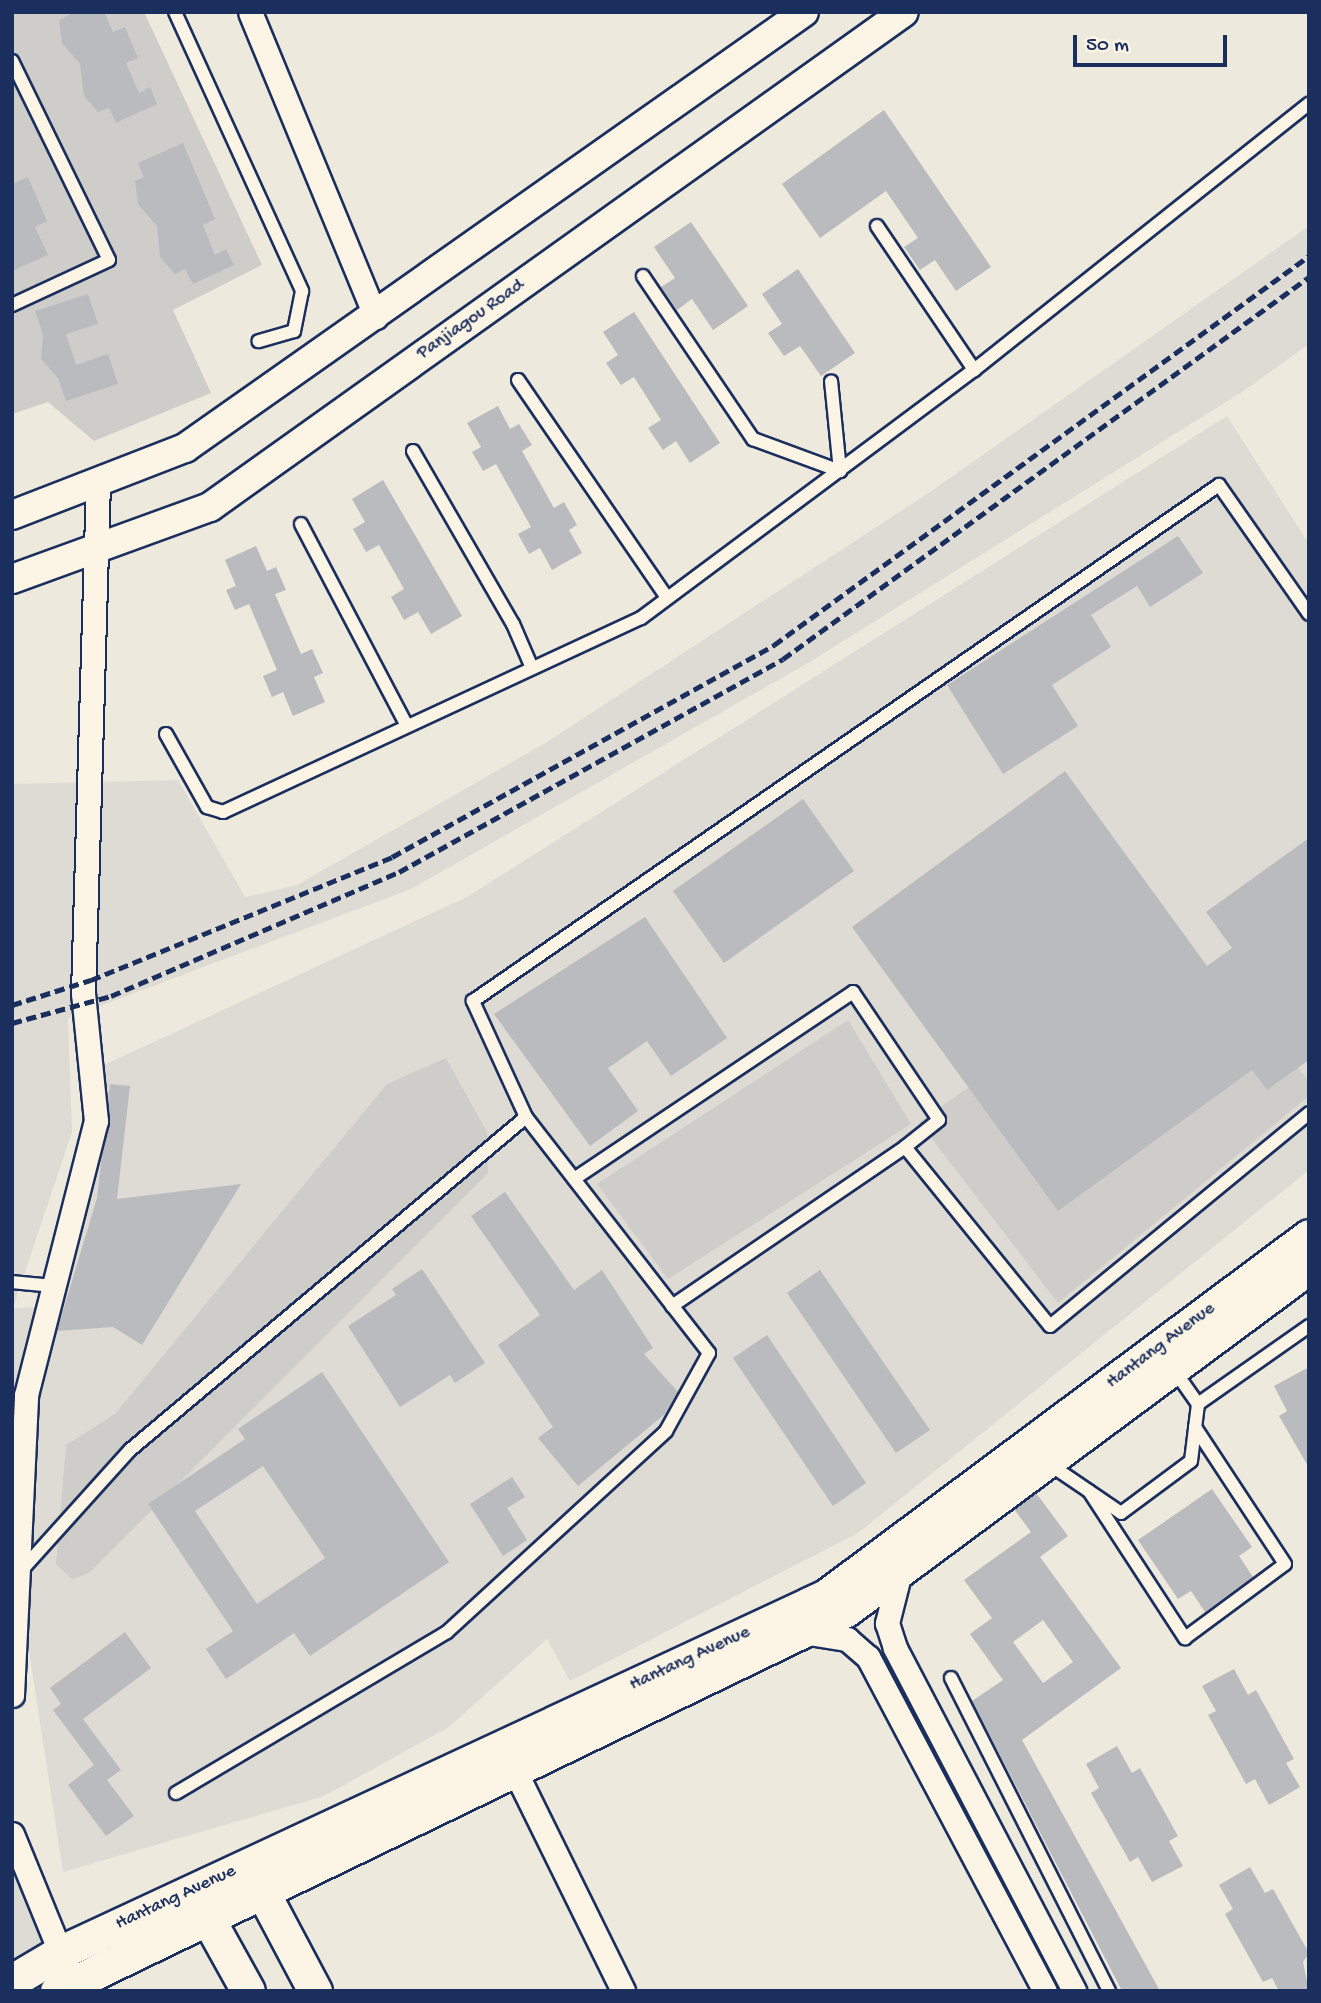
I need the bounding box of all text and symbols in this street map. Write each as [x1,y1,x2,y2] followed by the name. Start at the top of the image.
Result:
[1076,21,1230,65] scale bar
[1086,34,1129,59] text: 50 m
[413,275,529,365] street label: Panjiagou Road
[1102,1298,1220,1394] street label: Hantang Avenue
[626,1621,754,1697] street label: Hantang Avenue
[112,1860,240,1936] street label: Hantang Avenue

